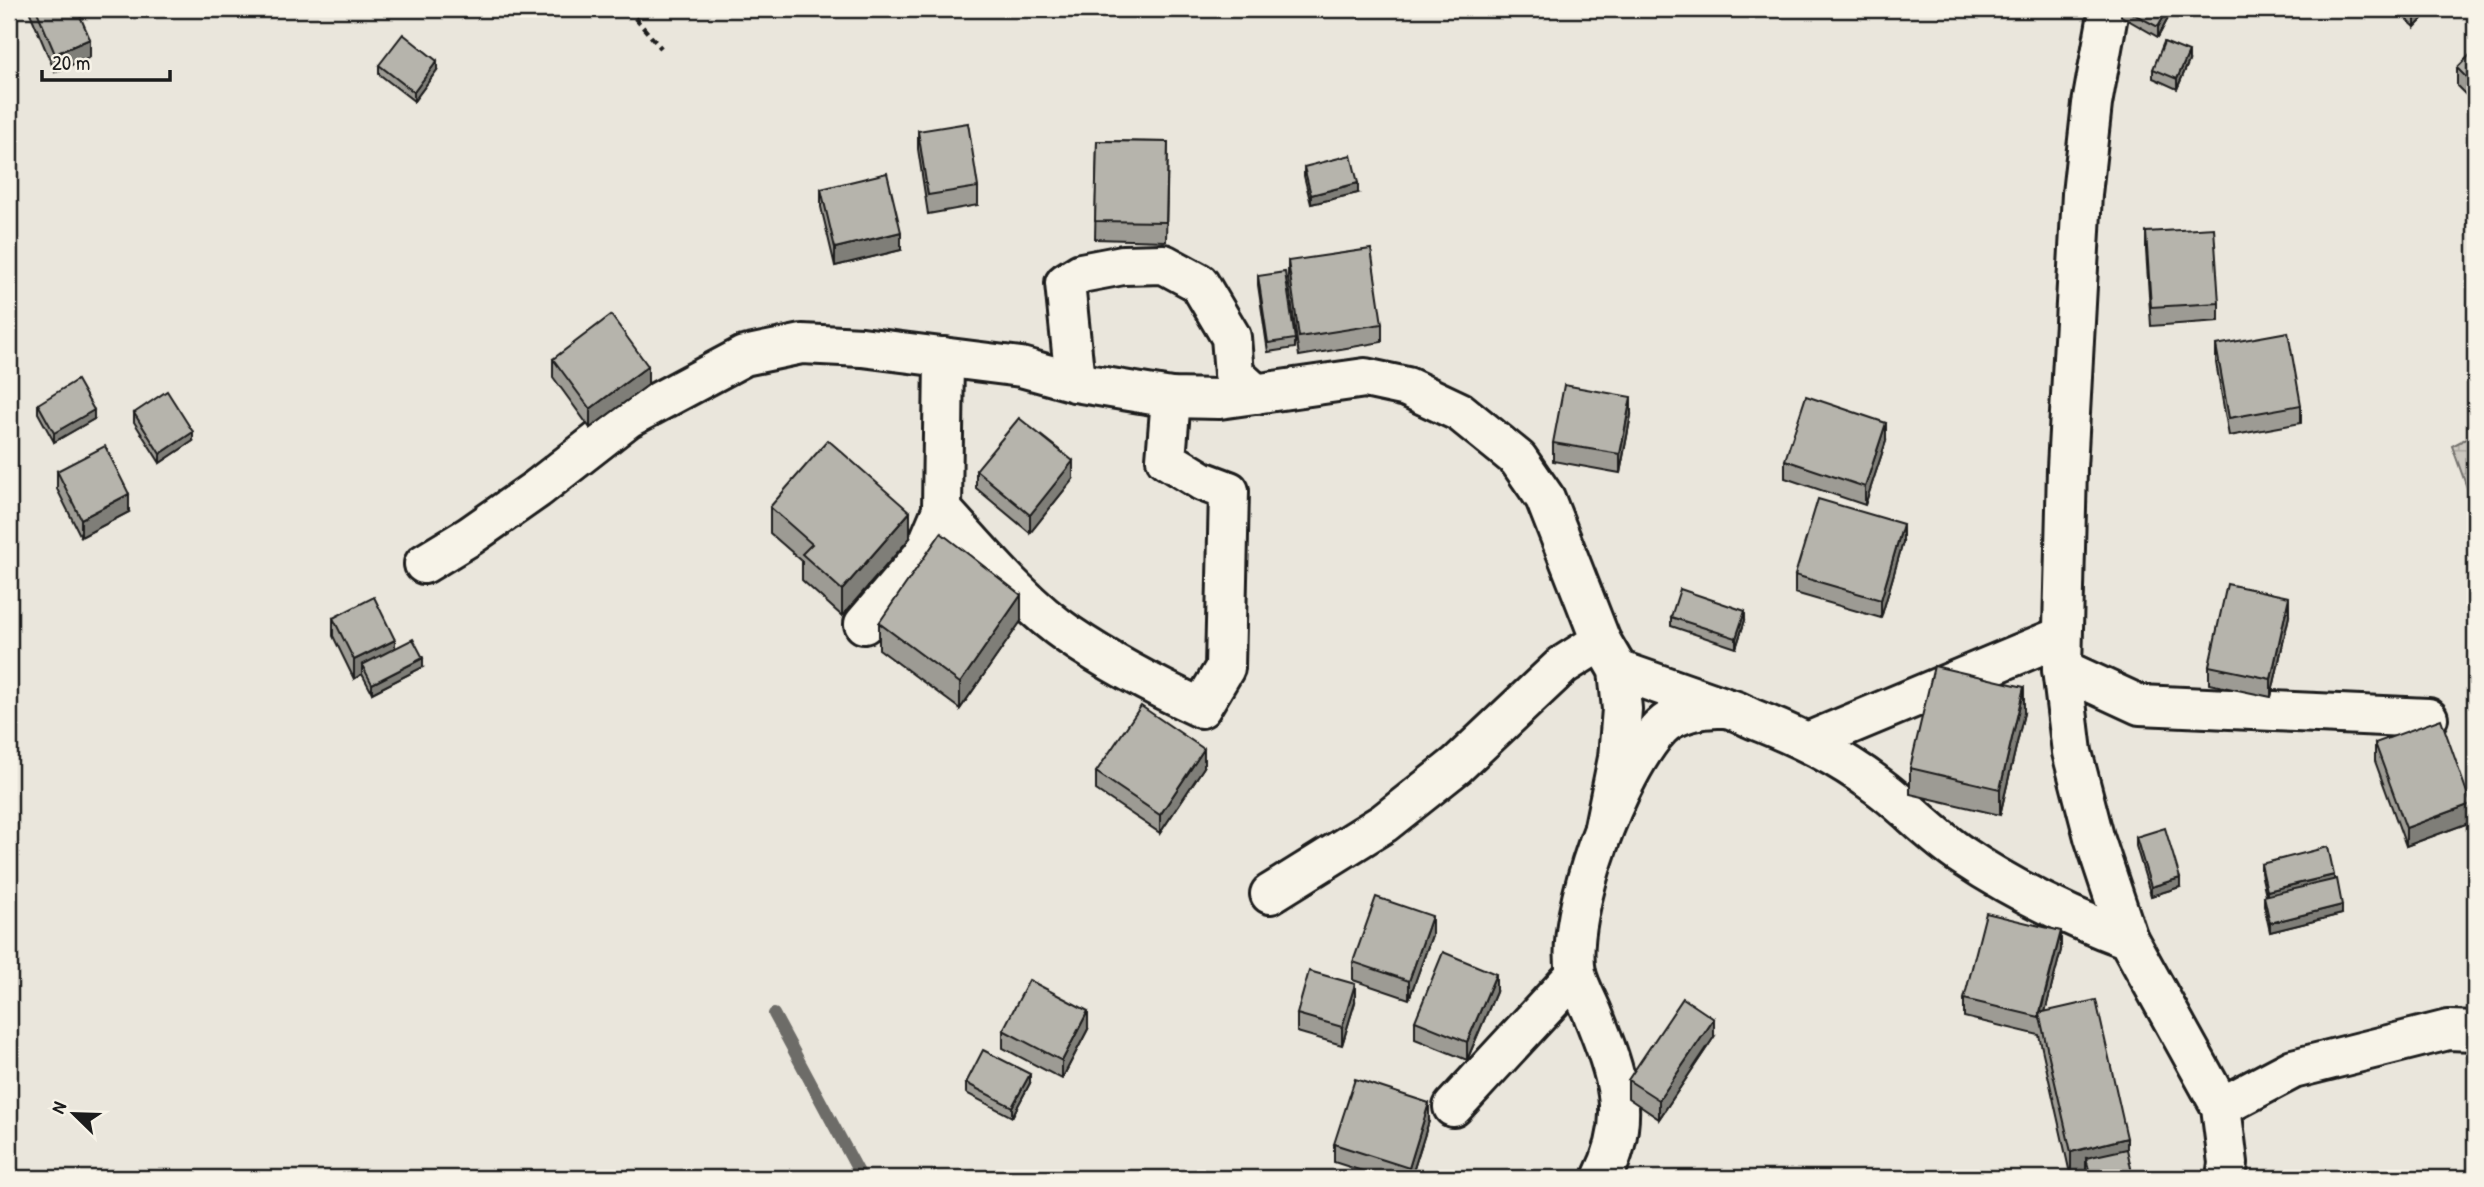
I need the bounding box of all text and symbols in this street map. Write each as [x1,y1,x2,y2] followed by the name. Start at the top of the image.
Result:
[42,38,170,82] scale bar
[52,48,90,77] text: 20 m
[38,1078,108,1148] north arrow
[44,1098,72,1117] text: N

